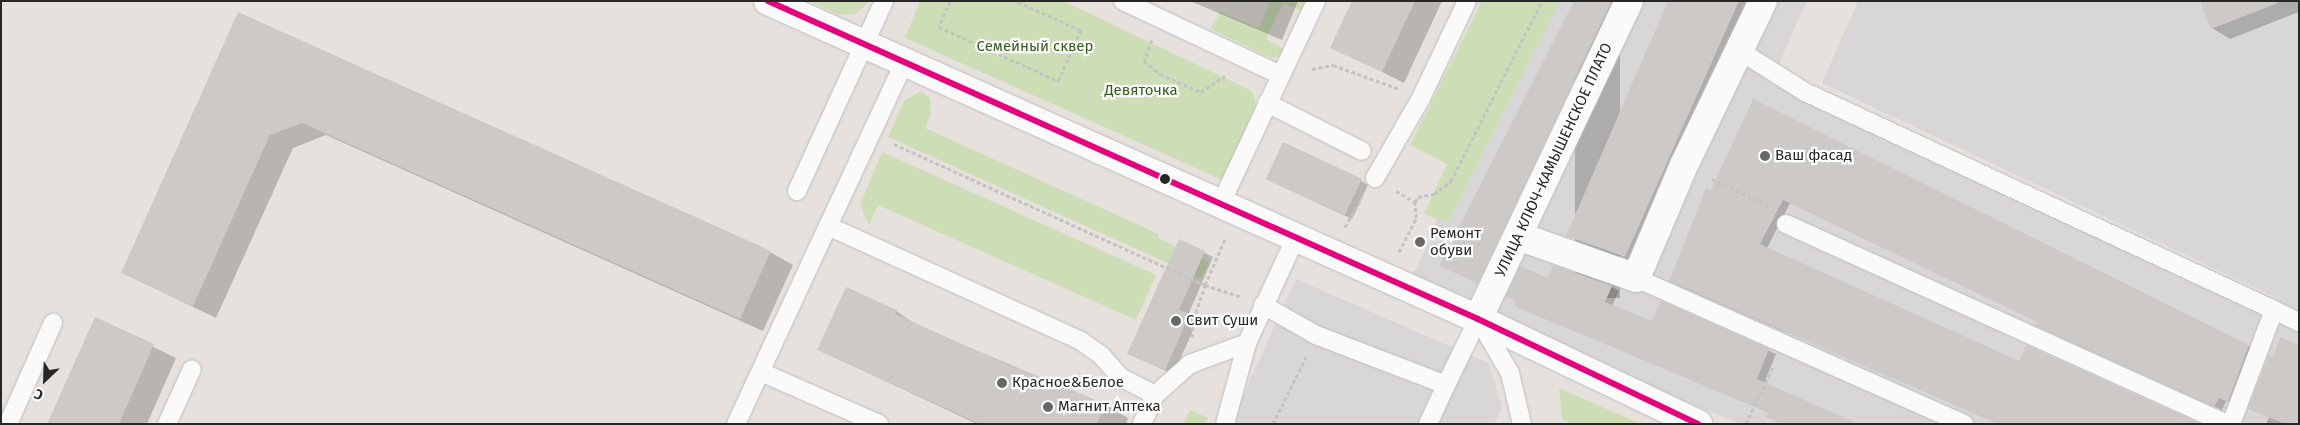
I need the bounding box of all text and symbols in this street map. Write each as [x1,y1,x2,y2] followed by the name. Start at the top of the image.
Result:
[977,38,1093,56] park label: Семейный сквер
[1492,40,1616,280] street label: УЛИЦА КЛЮЧ-КАМЫШЕНСКОЕ ПЛАТО
[1104,82,1178,100] park label: Девяточка
[1775,147,1852,165] place label: Ваш фасад
[1759,150,1771,162] marker: Ваш фасад
[1160,174,1170,184] unlabelled marker
[1430,224,1481,259] place label: Ремонт обуви
[1414,236,1426,248] marker: Ремонт обуви
[1186,312,1258,330] place label: Свит Суши
[1170,315,1182,327] marker: Свит Суши
[20,355,70,405] north arrow
[1012,374,1124,392] place label: Красное&Белое
[996,377,1008,389] marker: Красное&Белое
[32,385,46,404] text: С
[1058,398,1161,416] place label: Магнит Аптека
[1042,401,1054,413] marker: Магнит Аптека

